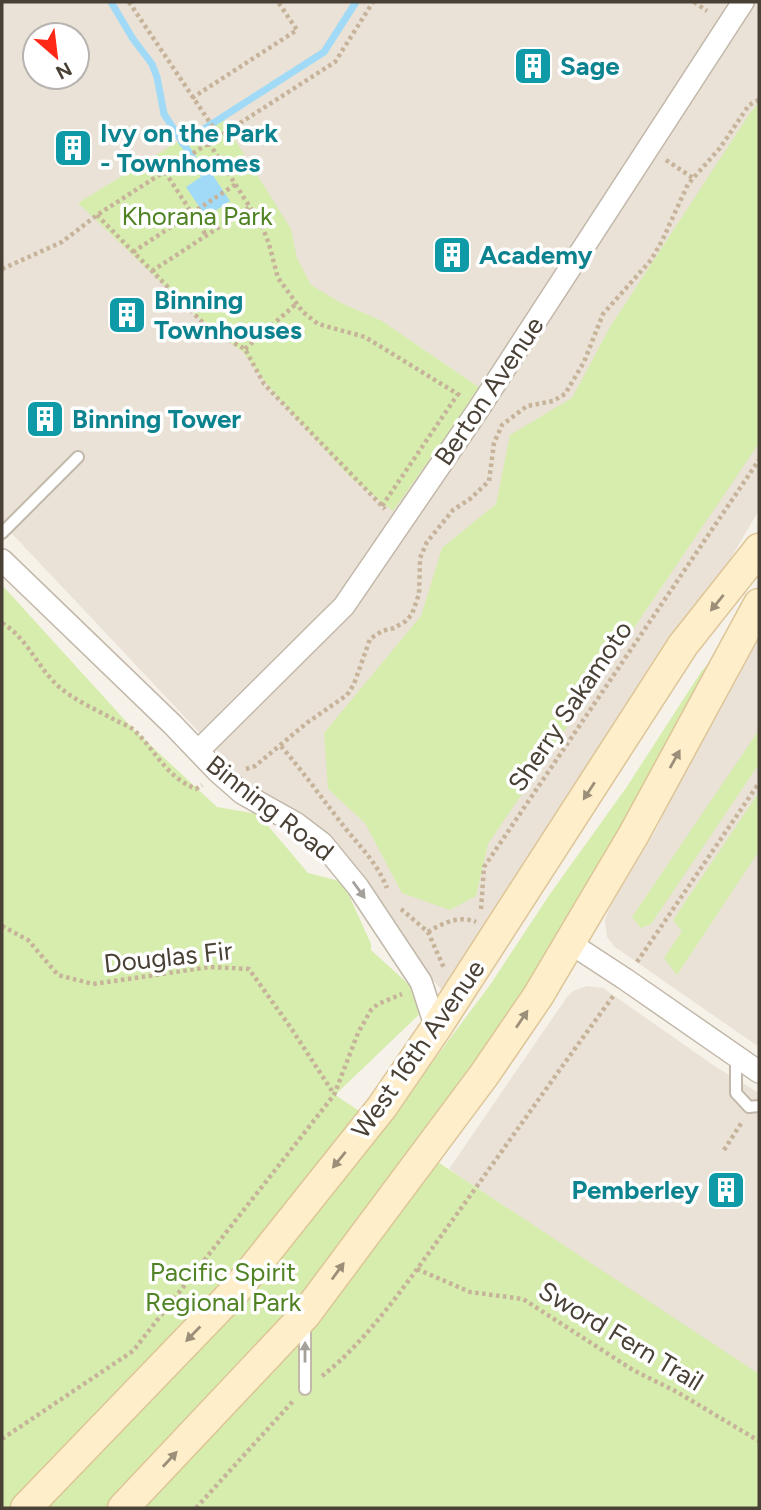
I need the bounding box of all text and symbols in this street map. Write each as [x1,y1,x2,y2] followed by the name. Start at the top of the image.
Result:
[21,21,91,91] north arrow
[512,45,554,87] building icon: Sage
[560,50,620,82] place label: Sage
[52,57,76,84] text: N
[100,117,278,179] place label: Ivy on the Park - Townhomes
[52,127,94,169] building icon: Ivy on the Park - Townhomes
[121,200,273,232] park label: Khorana Park
[431,234,473,276] building icon: Academy
[479,239,593,271] place label: Academy
[154,284,302,346] place label: Binning Townhouses
[106,294,148,336] building icon: Binning Townhouses
[427,311,551,471] street label: Berton Avenue
[24,398,66,440] building icon: Binning Tower
[72,403,241,435] place label: Binning Tower
[709,593,724,611] one-way arrow
[501,614,639,798] street label: Sherry Sakamoto
[200,748,340,868] street label: Binning Road
[669,750,681,769] one-way arrow
[583,781,596,801] one-way arrow
[352,881,366,899] one-way arrow
[102,934,234,980] street label: Douglas Fir
[344,954,492,1144] street label: West 16th Avenue
[515,1009,528,1028] one-way arrow
[332,1151,347,1169] one-way arrow
[705,1169,747,1211] building icon: Pemberley
[572,1174,699,1206] place label: Pemberley
[145,1256,301,1318] park label: Pacific Spirit Regional Park
[330,1262,344,1280] one-way arrow
[533,1274,709,1398] street label: Sword Fern Trail
[185,1326,202,1343] one-way arrow
[299,1341,311,1363] one-way arrow
[161,1451,177,1468] one-way arrow

